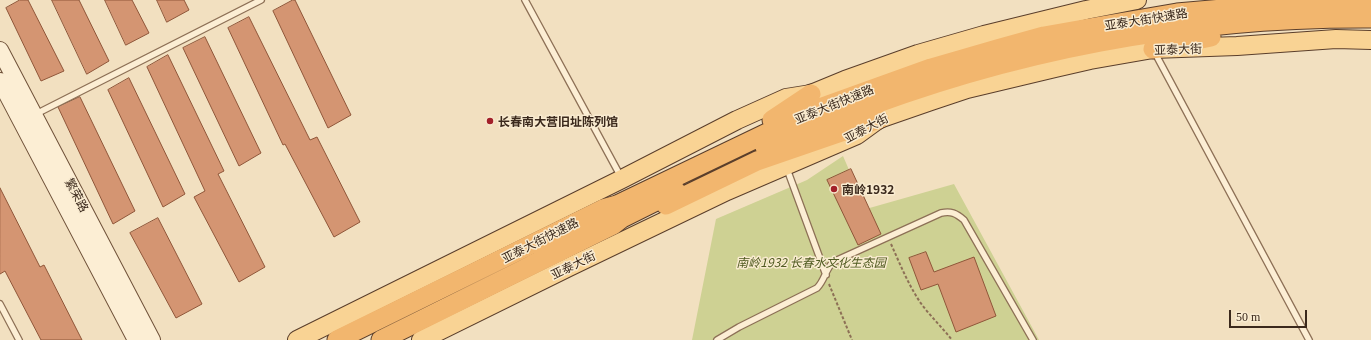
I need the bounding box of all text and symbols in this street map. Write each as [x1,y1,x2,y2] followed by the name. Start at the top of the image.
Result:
[1103,5,1189,33] street label: 亚泰大街快速路
[1154,41,1202,57] street label: 亚泰大街
[792,82,876,126] street label: 亚泰大街快速路
[841,110,891,146] street label: 亚泰大街
[498,114,618,128] place label: 长春南大营旧址陈列馆
[485,116,495,126] marker: 长春南大营旧址陈列馆
[62,176,92,214] street label: 繁荣路
[842,182,894,196] place label: 南岭1932
[829,184,839,194] marker: 南岭1932
[499,215,581,265] street label: 亚泰大街快速路
[548,248,598,282] street label: 亚泰大街
[736,255,886,269] park label: 南岭1932 长春水文化生态园
[1231,302,1309,328] scale bar
[1236,310,1260,324] text: 50 m

